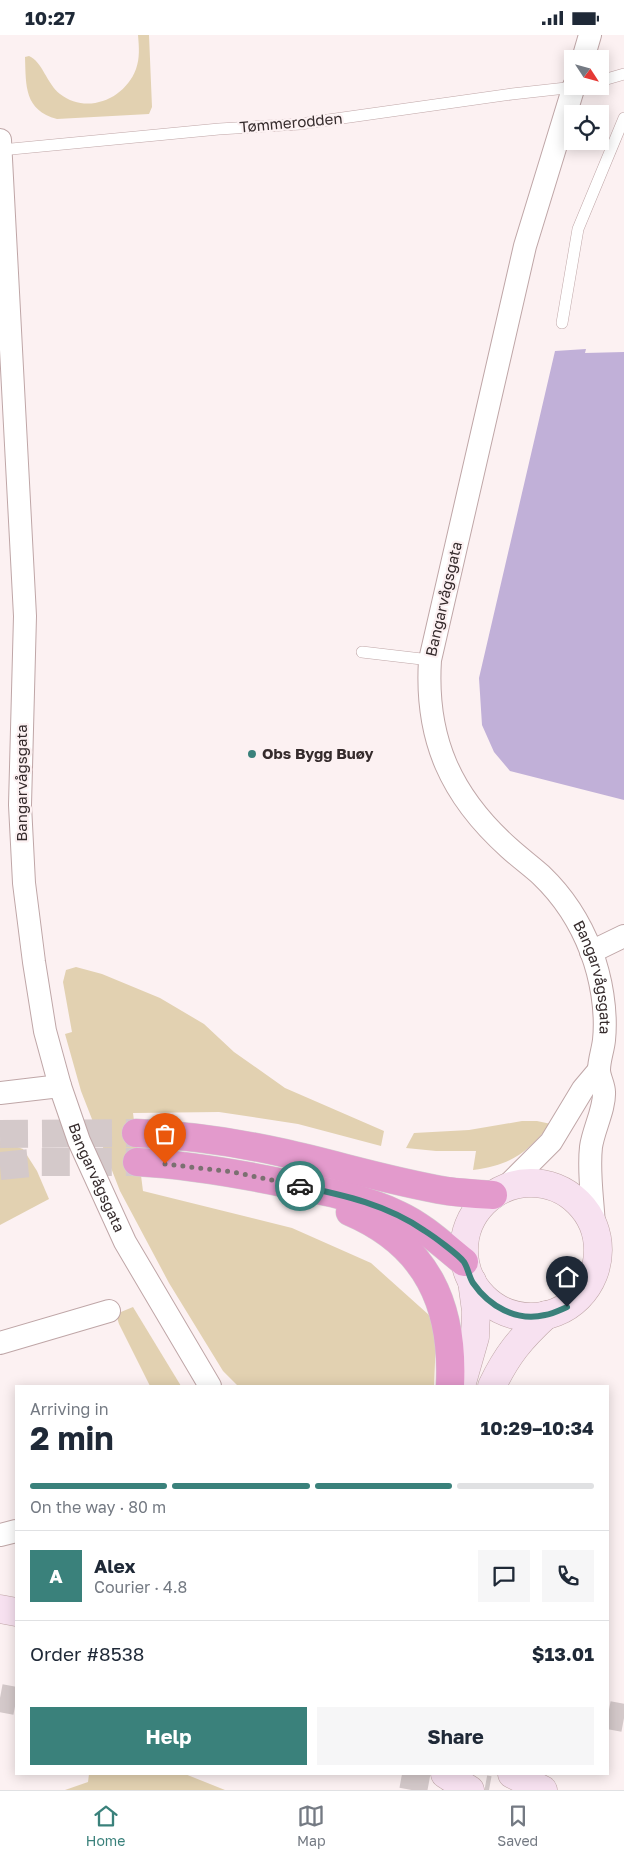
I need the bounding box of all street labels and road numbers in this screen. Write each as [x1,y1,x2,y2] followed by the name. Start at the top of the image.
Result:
[239,109,343,135] street label: Tømmerodden
[421,539,465,658] street label: Bangarvågsgata
[12,724,30,842] street label: Bangarvågsgata
[570,917,615,1035] street label: Bangarvågsgata
[65,1120,129,1235] street label: Bangarvågsgata

